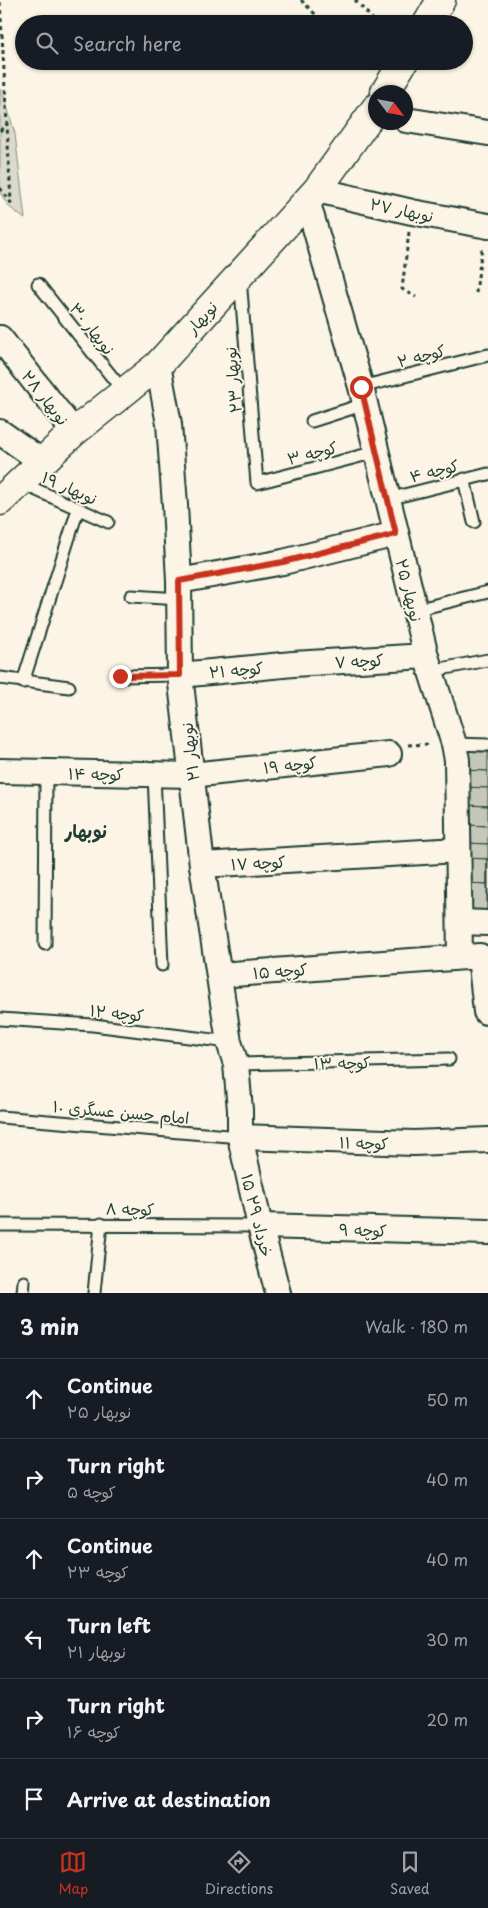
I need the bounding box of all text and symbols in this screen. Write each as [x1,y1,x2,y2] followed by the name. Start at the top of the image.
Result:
[15,15,473,70] search box
[33,29,61,57] icon: search
[73,29,182,57] text: Search here
[368,85,413,130] north arrow
[368,191,436,227] street label: نوبهار ۲۷
[179,295,222,340] street label: نوبهار
[65,297,121,359] street label: نوبهار ۳۰
[394,337,448,373] street label: کوچه ۲
[217,346,247,414] street label: نوبهار ۲۳
[17,364,75,430] street label: نوبهار ۲۸
[350,376,373,399] route start
[284,434,340,470] street label: کوچه ۳
[407,452,461,488] street label: کوچه ۴
[39,464,101,510] street label: نوبهار ۱۹
[391,556,429,624] street label: نوبهار ۲۵
[334,647,384,673] street label: کوچه ۷
[208,655,264,683] street label: کوچه ۲۱
[109,665,132,688] route end
[173,721,205,783] street label: نوبهار ۲۱
[262,749,318,779] street label: کوچه ۱۹
[68,761,124,785] street label: کوچه ۱۴
[64,817,107,844] district label: نوبهار
[230,849,286,875] street label: کوچه ۱۷
[252,956,308,984] street label: کوچه ۱۵
[89,997,145,1027] street label: کوچه ۱۲
[313,1050,371,1074] street label: کوچه ۱۳
[52,1093,190,1131] street label: امام حسن عسگری ۱۰
[339,1129,389,1155] street label: کوچه ۱۱
[236,1171,280,1259] street label: ۱۵ خرداد ۲۹
[105,1196,155,1220] street label: کوچه ۸
[339,1216,387,1242] street label: کوچه ۹
[20,1310,79,1342] text: 3 min
[365,1314,468,1338] text: Walk · 180 m
[67,1371,153,1399] text: Continue
[20,1385,48,1413] icon: ahead
[427,1387,468,1411] text: 50 m
[67,1399,131,1423] text: نوبهار ۲۵
[67,1451,165,1479] text: Turn right
[20,1465,48,1493] icon: right
[426,1467,468,1491] text: 40 m
[67,1479,116,1503] text: کوچه ۵
[67,1531,153,1559] text: Continue
[20,1545,48,1573] icon: ahead
[426,1547,468,1571] text: 40 m
[67,1559,129,1583] text: کوچه ۲۳
[67,1611,151,1639] text: Turn left
[20,1625,48,1653] icon: left
[426,1627,468,1651] text: 30 m
[67,1639,126,1663] text: نوبهار ۲۱
[67,1691,165,1719] text: Turn right
[20,1705,48,1733] icon: right
[427,1707,468,1731] text: 20 m
[67,1719,120,1743] text: کوچه ۱۶
[20,1785,48,1813] icon: arrive
[67,1785,271,1813] text: Arrive at destination
[58,1848,88,1899] tab: Map
[205,1848,273,1899] tab: Directions
[390,1848,430,1899] tab: Saved

